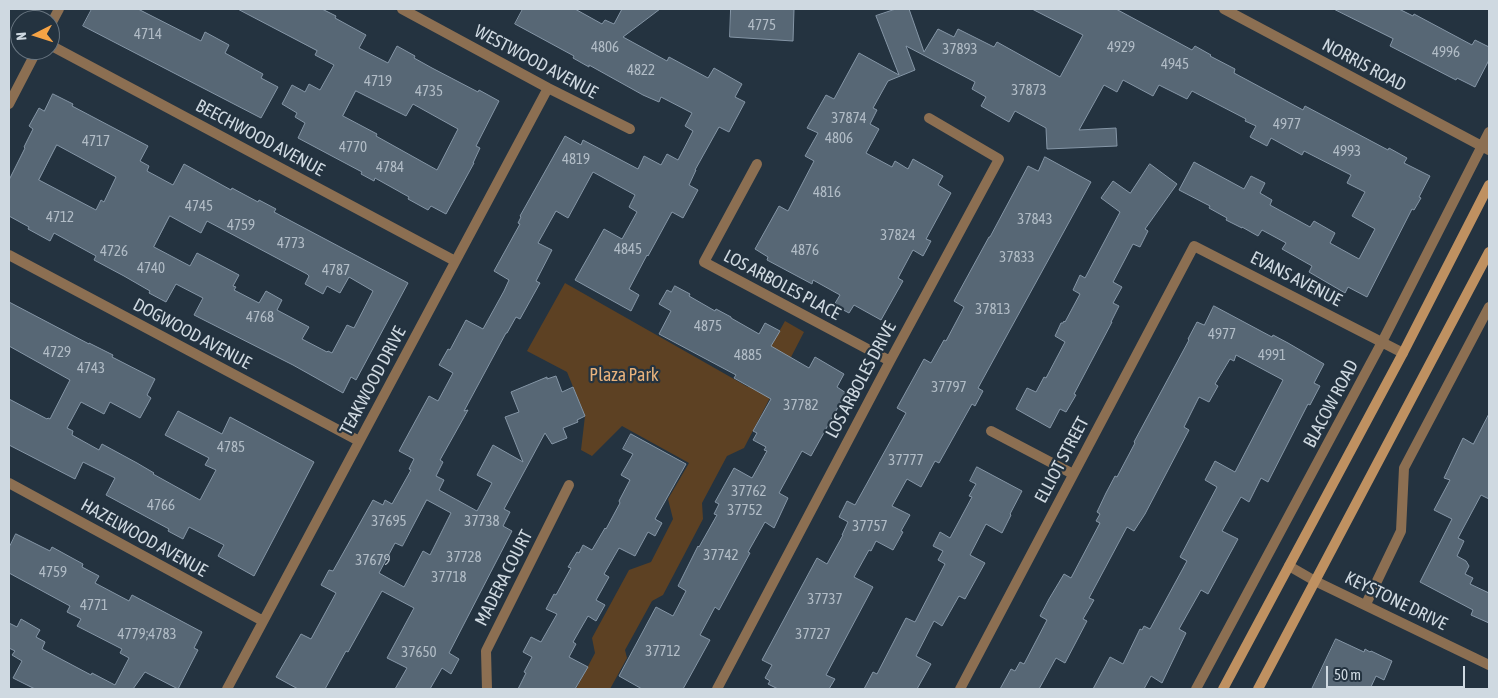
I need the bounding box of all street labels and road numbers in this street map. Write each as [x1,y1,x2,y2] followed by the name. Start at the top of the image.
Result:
[471,20,601,104] street label: WESTWOOD AVENUE
[1318,34,1410,96] street label: NORRIS ROAD
[192,95,328,181] street label: BEECHWOOD AVENUE
[720,245,844,325] street label: LOS ARBOLES PLACE
[1247,247,1345,311] street label: EVANS AVENUE
[129,294,255,374] street label: DOGWOOD AVENUE
[821,318,901,442] street label: LOS ARBOLES DRIVE
[335,323,411,439] street label: TEAKWOOD DRIVE
[1299,356,1363,452] street label: BLACOW ROAD
[1030,413,1094,507] street label: ELLIOT STREET
[77,494,211,582] street label: HAZELWOOD AVENUE
[471,526,537,630] street label: MADERA COURT
[1341,567,1451,635] street label: KEYSTONE DRIVE

